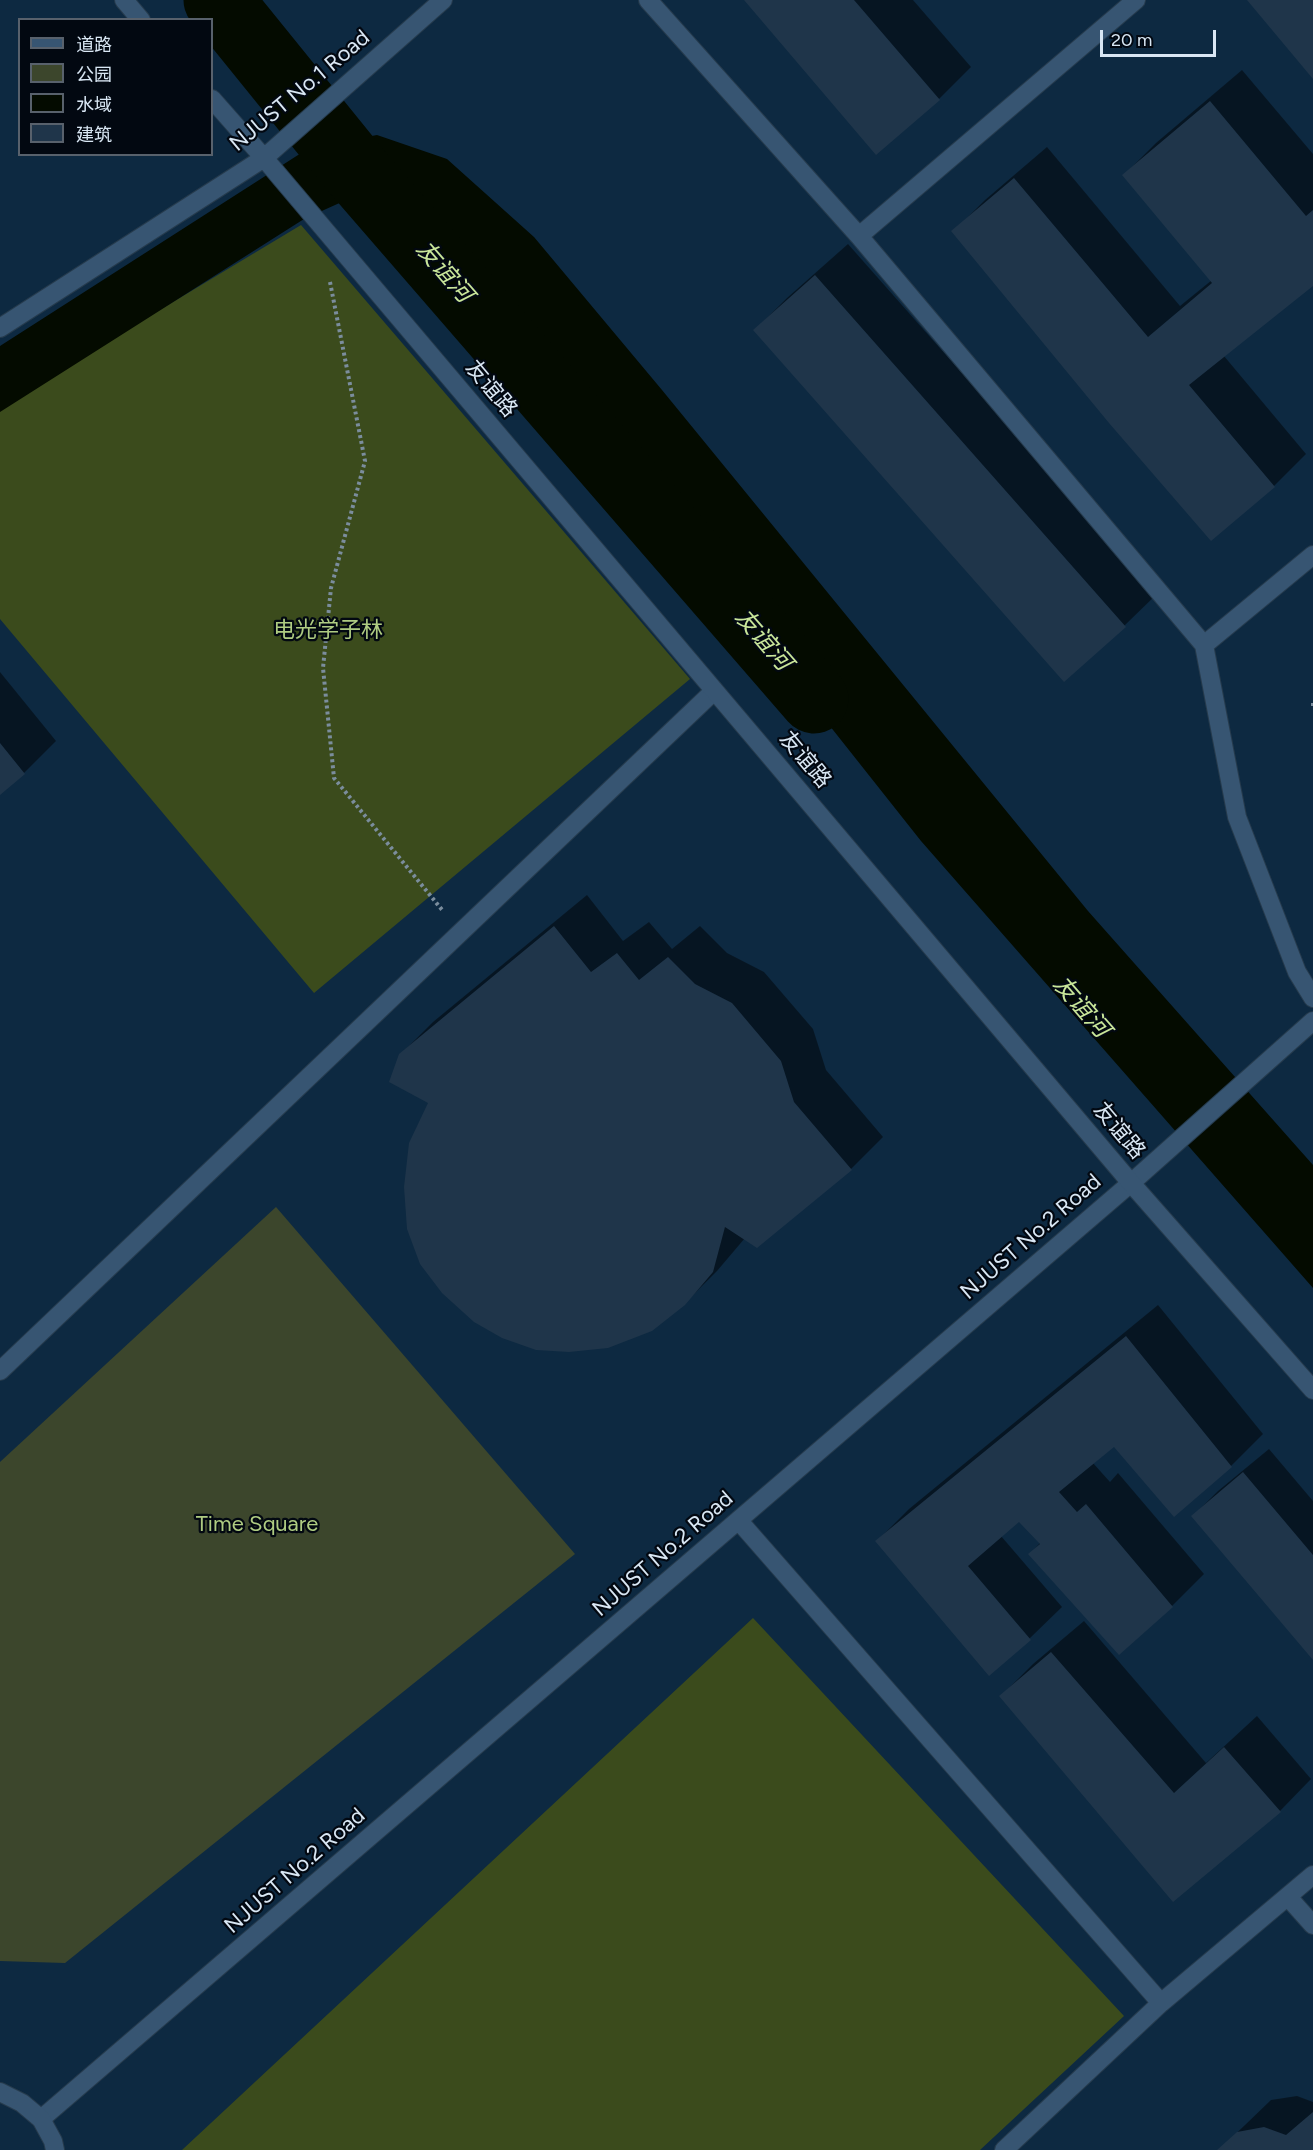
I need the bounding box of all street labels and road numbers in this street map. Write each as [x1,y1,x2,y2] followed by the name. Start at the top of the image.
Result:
[225,25,375,157] street label: NJUST No.1 Road
[460,355,522,423] street label: 友谊路
[774,726,836,794] street label: 友谊路
[1088,1097,1150,1165] street label: 友谊路
[955,1169,1107,1305] street label: NJUST No.2 Road
[587,1486,739,1622] street label: NJUST No.2 Road
[219,1803,371,1939] street label: NJUST No.2 Road

